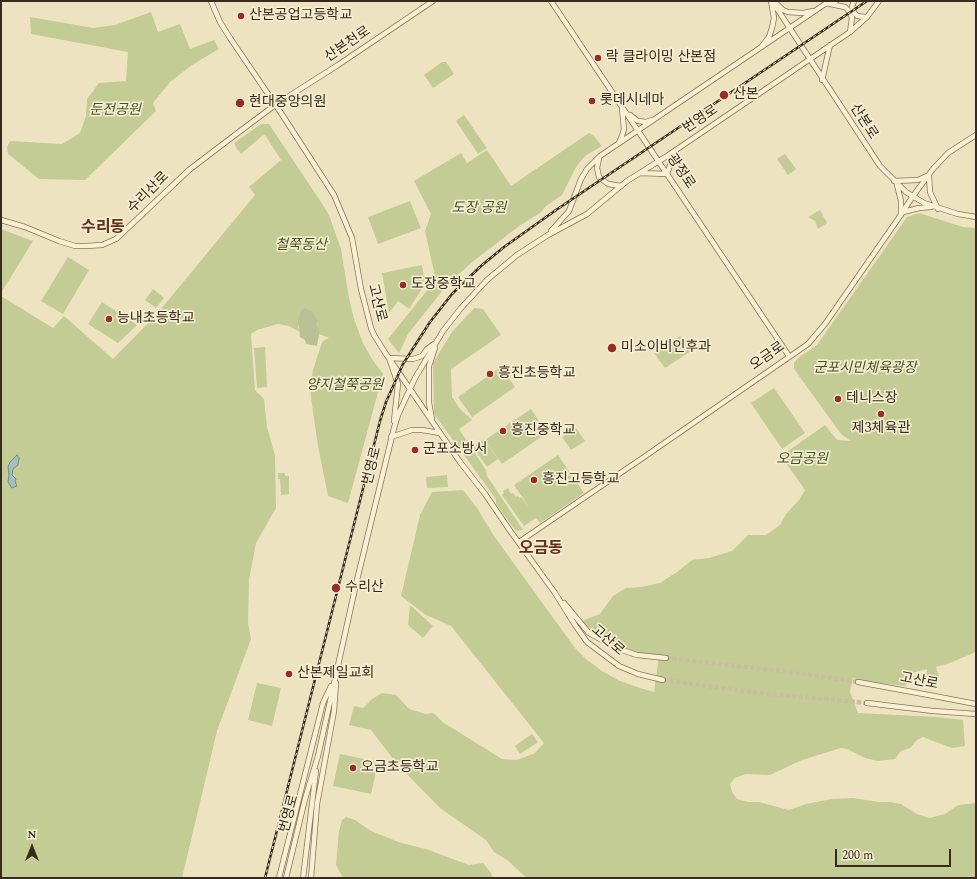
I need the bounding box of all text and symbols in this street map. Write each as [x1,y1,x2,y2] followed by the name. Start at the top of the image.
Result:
[249,8,352,24] place label: 산본공업고등학교
[236,11,246,21] marker: 산본공업고등학교
[322,24,374,66] street label: 산본천로
[606,50,716,66] place label: 락 클라이밍 산본점
[593,53,603,63] marker: 락 클라이밍 산본점
[733,87,759,103] place label: 산본
[718,89,730,101] marker: 산본
[600,93,664,109] place label: 롯데시네마
[249,95,326,111] place label: 현대중앙의원
[587,96,597,106] marker: 롯데시네마
[234,97,246,109] marker: 현대중앙의원
[845,101,881,143] street label: 산본로
[680,102,722,138] street label: 번영로
[89,103,141,119] park label: 둔전공원
[662,151,698,193] street label: 광정로
[125,169,173,217] street label: 수리산로
[452,201,506,217] park label: 도장 공원
[81,219,125,239] district label: 수리동
[275,238,327,254] park label: 철쭉동산
[411,277,475,293] place label: 도장중학교
[398,280,408,290] marker: 도장중학교
[363,282,389,324] street label: 고산로
[117,311,194,327] place label: 능내초등학교
[104,314,114,324] marker: 능내초등학교
[747,339,789,375] street label: 오금로
[621,340,711,356] place label: 미소이비인후과
[606,342,618,354] marker: 미소이비인후과
[813,361,917,377] park label: 군포시민체육광장
[498,366,575,382] place label: 흥진초등학교
[485,369,495,379] marker: 흥진초등학교
[306,378,384,394] park label: 양지철쭉공원
[846,391,898,407] place label: 테니스장
[833,394,843,404] marker: 테니스장
[876,409,886,419] marker: 제3체육관
[852,421,910,437] place label: 제3체육관
[511,423,575,439] place label: 흥진중학교
[498,426,508,436] marker: 흥진중학교
[423,442,487,458] place label: 군포소방서
[360,445,386,487] street label: 번영로
[410,445,420,455] marker: 군포소방서
[776,452,828,468] park label: 오금공원
[542,472,619,488] place label: 흥진고등학교
[529,475,539,485] marker: 흥진고등학교
[519,540,563,560] district label: 오금동
[345,580,384,596] place label: 수리산
[330,582,342,594] marker: 수리산
[587,622,627,660] street label: 고산로
[297,666,374,682] place label: 산본제일교회
[284,669,294,679] marker: 산본제일교회
[898,670,940,694] street label: 고산로
[361,760,438,776] place label: 오금초등학교
[348,763,358,773] marker: 오금초등학교
[277,793,303,835] street label: 번영로
[28,826,36,843] text: N
[12,827,52,867] north arrow
[837,841,953,867] scale bar
[842,846,873,865] text: 200 m

